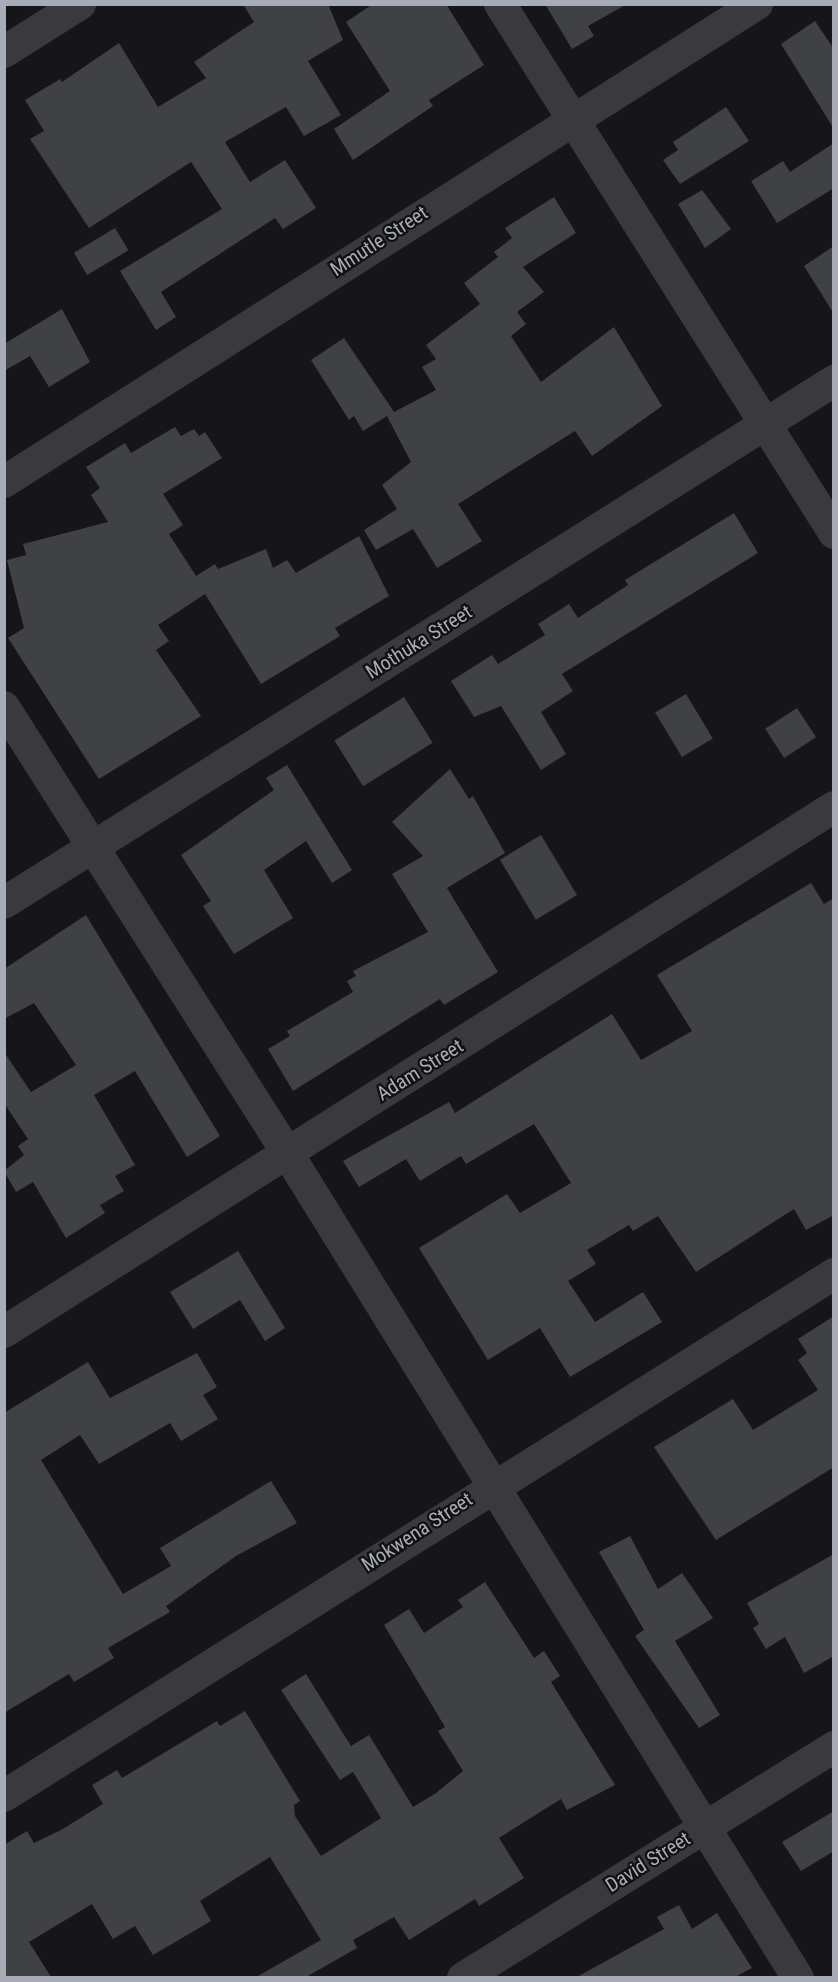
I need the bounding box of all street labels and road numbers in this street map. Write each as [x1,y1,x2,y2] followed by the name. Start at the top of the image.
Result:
[326,201,432,281] street label: Mmutle Street
[362,600,476,684] street label: Mothuka Street
[372,1034,468,1106] street label: Adam Street
[357,1487,477,1577] street label: Mokwena Street
[601,1827,695,1897] street label: David Street

